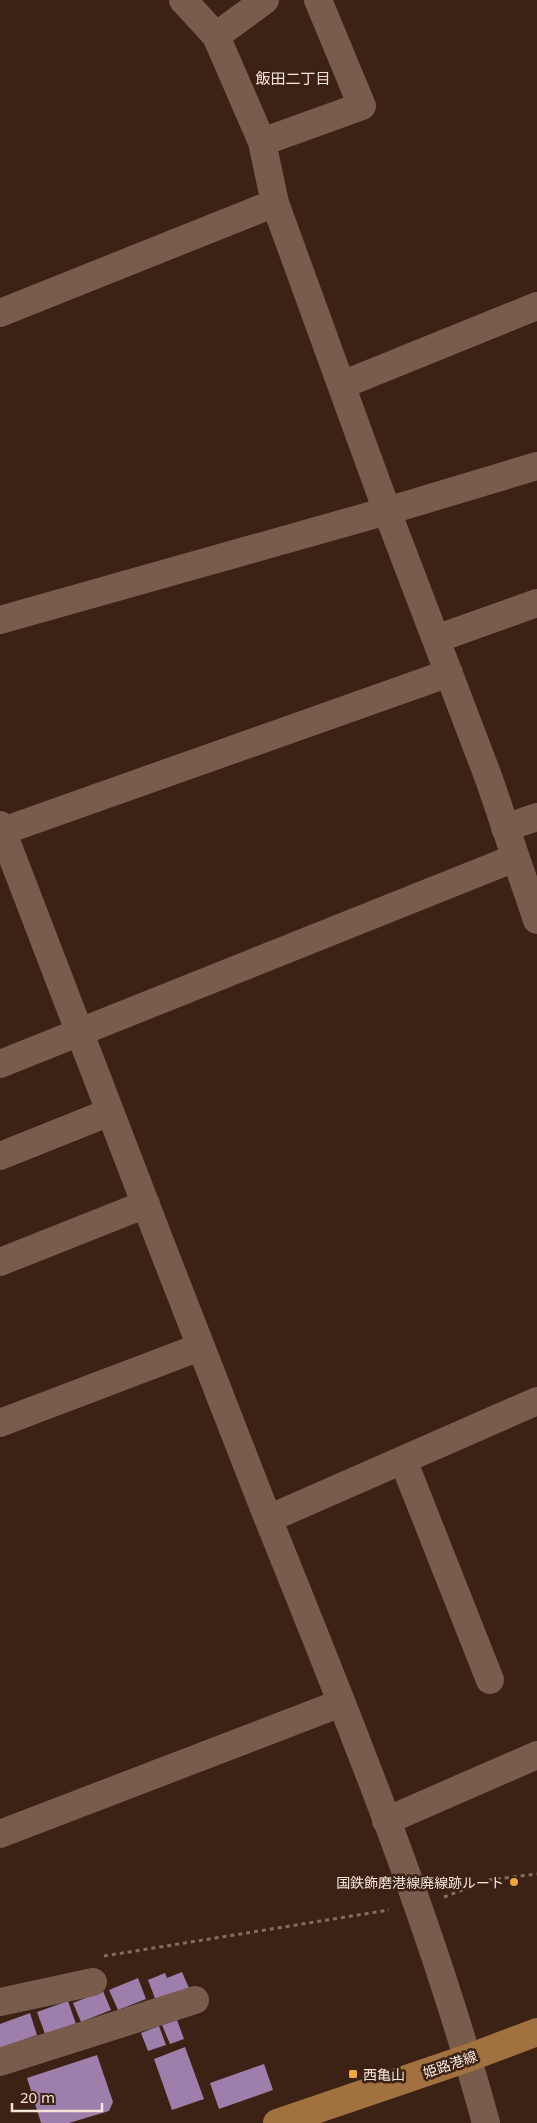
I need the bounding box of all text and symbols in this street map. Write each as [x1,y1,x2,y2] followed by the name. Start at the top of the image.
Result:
[255,68,331,88] district label: 飯田二丁目
[336,1873,504,1892] place label: 国鉄飾磨港線廃線跡ルート
[508,1876,520,1888] marker: 国鉄飾磨港線廃線跡ルート
[420,2046,480,2082] street label: 姫路港線
[363,2065,405,2084] place label: 西亀山
[347,2068,359,2080] marker: 西亀山
[12,2080,102,2112] scale bar
[20,2087,55,2107] text: 20 m

